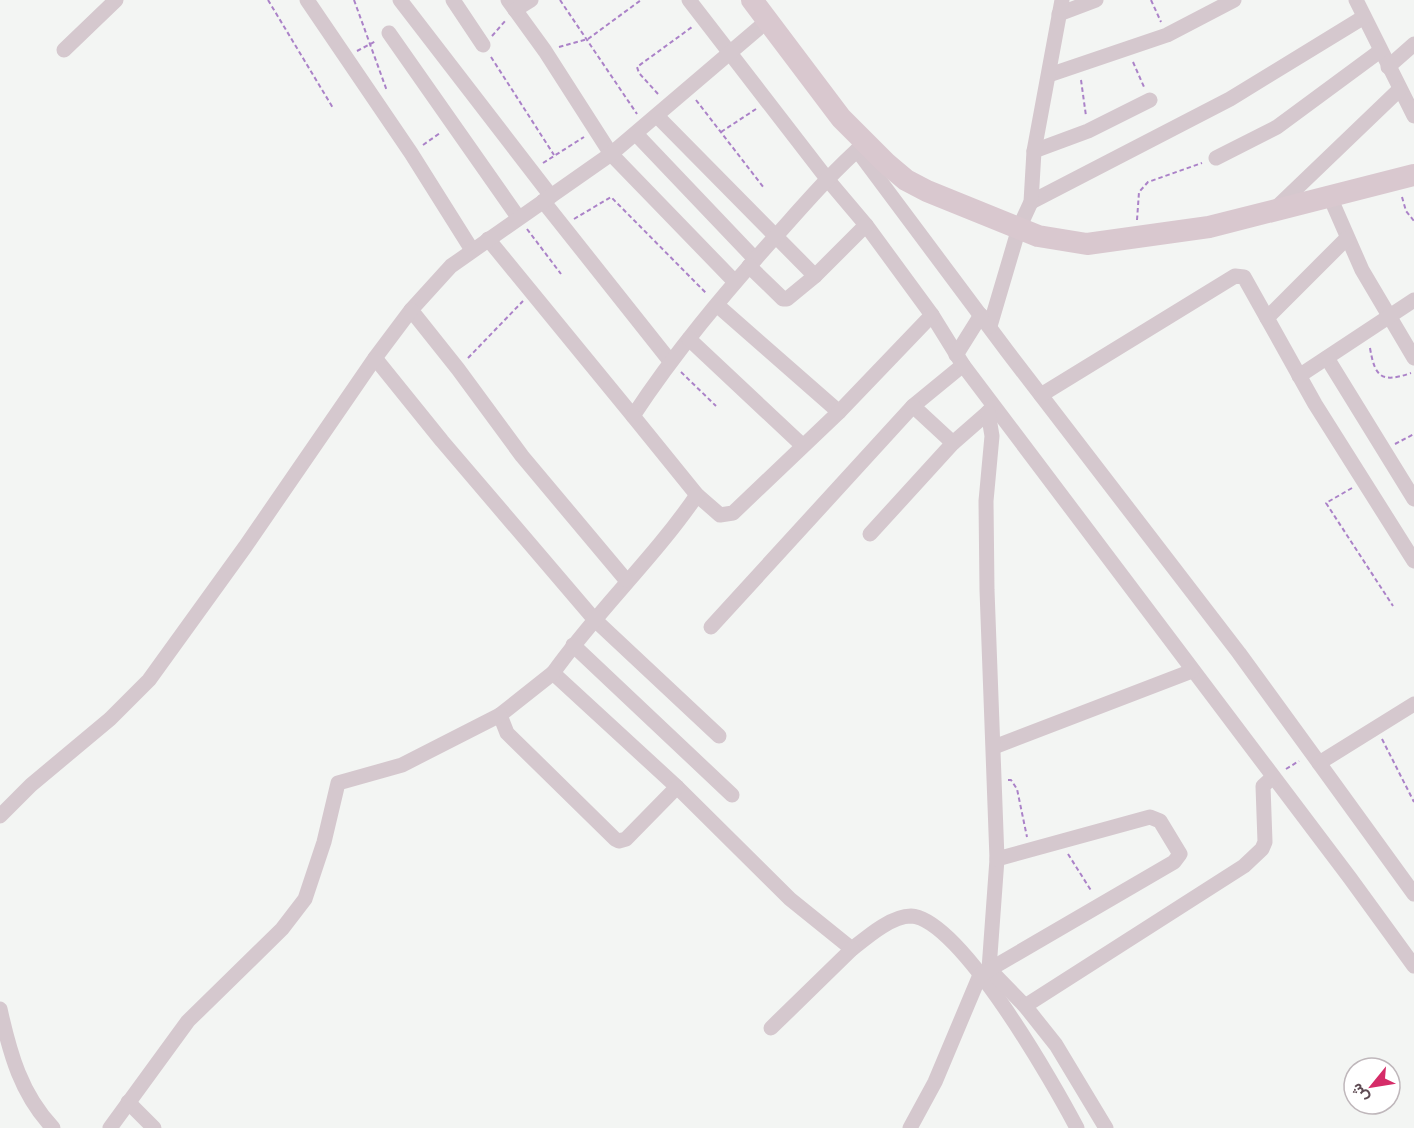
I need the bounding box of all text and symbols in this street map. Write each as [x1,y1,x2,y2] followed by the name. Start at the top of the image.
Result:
[1342,1056,1402,1116] north arrow
[1346,1080,1372,1106] text: ش

